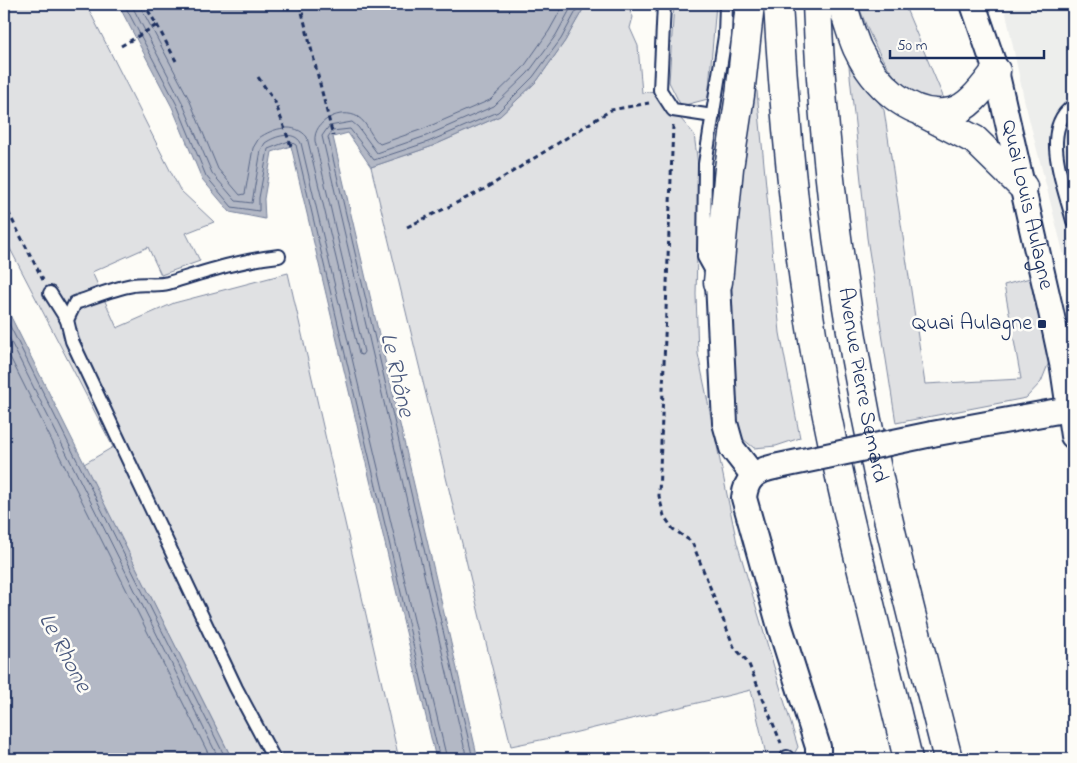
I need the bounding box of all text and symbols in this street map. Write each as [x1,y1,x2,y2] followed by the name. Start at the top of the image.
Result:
[890,28,1043,60] scale bar
[897,35,928,57] text: 50 m
[992,117,1061,293] street label: Quai Louis Aulagne
[828,285,895,486] street label: Avenue Pierre Semard
[912,308,1032,341] place label: Quai Aulagne
[1036,318,1048,330] marker: Quai Aulagne
[369,329,423,422] water label: Le Rhône
[29,607,100,700] water label: Le Rhone

